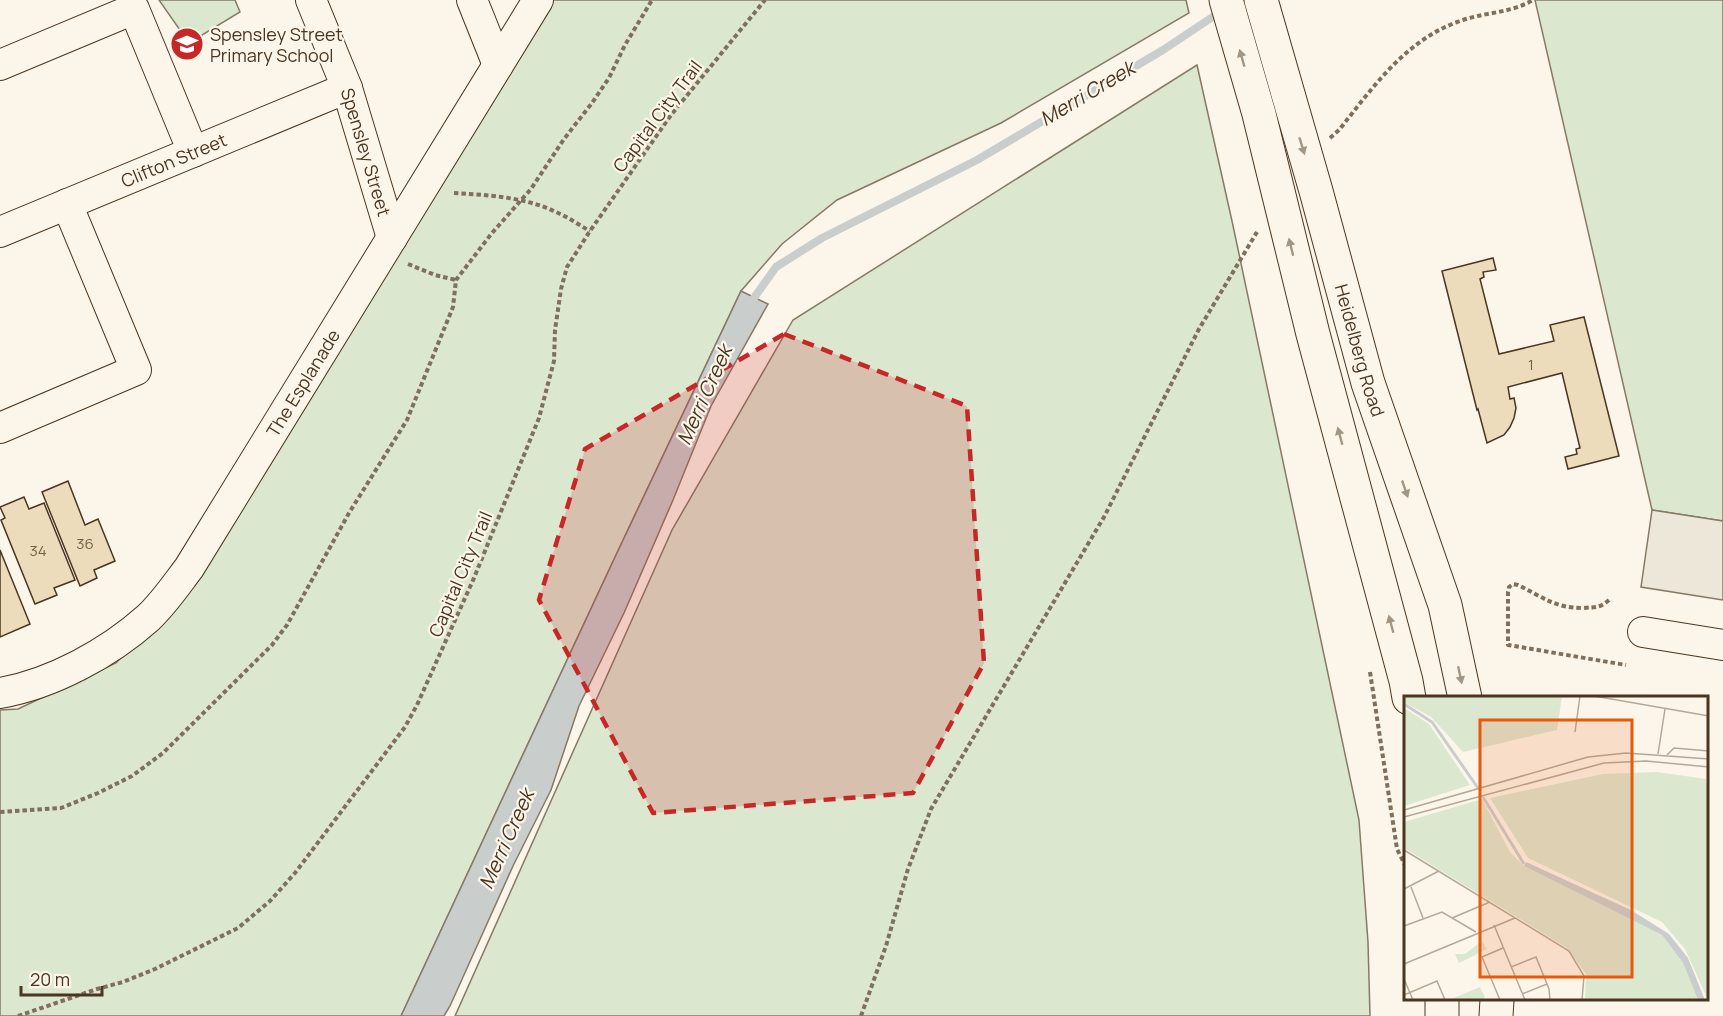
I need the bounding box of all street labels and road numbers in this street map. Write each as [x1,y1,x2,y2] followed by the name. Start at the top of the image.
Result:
[607,55,707,177] street label: Capital City Trail
[336,85,397,219] street label: Spensley Street
[117,127,230,193] street label: Clifton Street
[1330,281,1391,420] street label: Heidelberg Road
[261,324,345,441] street label: The Esplanade
[423,508,497,640] street label: Capital City Trail

